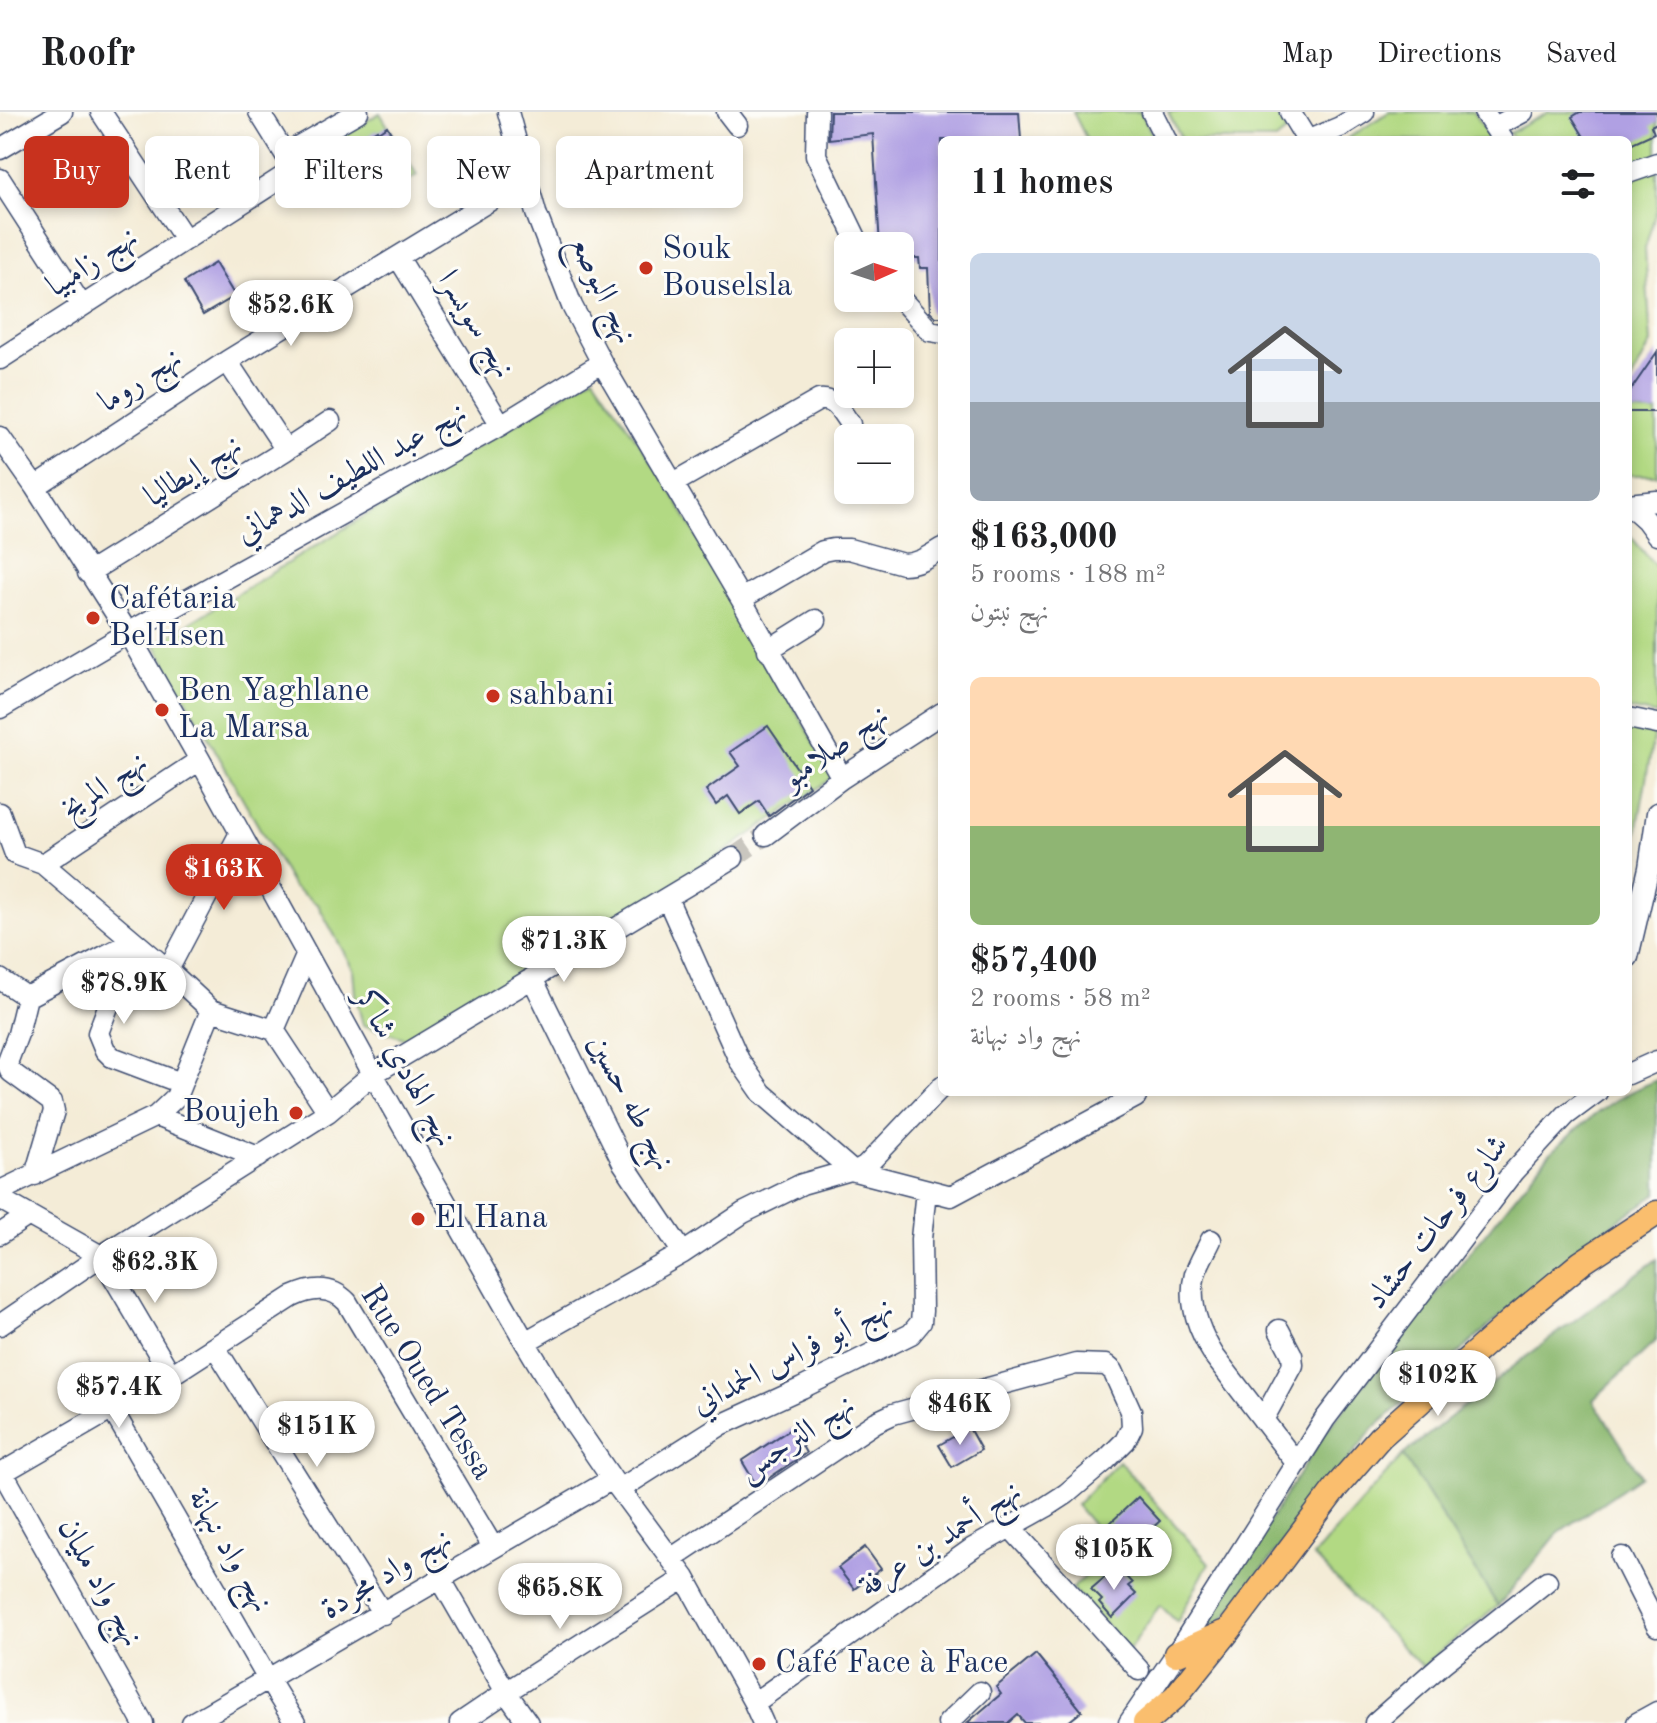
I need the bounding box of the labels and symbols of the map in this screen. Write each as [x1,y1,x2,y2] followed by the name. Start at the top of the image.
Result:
[42,222,149,312] street label: نهج زامبيا
[554,231,641,354] street label: نهج البوصع
[834,232,914,312] north arrow
[662,234,793,303] place label: Souk Bouselsla
[637,259,655,277] marker: Souk Bouselsla
[423,266,519,389] street label: نهج سويسرا
[226,280,356,348] pin: $52.6K
[94,343,193,427] street label: نهج روما
[231,397,477,558] street label: نهج عبد اللطيف الدهماني
[140,430,253,522] street label: نهج إيطاليا
[109,584,236,653] place label: Cafétaria BelHsen
[84,609,102,627] marker: Cafétaria BelHsen
[178,676,369,745] place label: Ben Yaghlane La Marsa
[509,680,614,712] place label: sahbani
[484,687,502,705] marker: sahbani
[774,700,900,805] street label: نهج صلامبو
[153,701,171,719] marker: Ben Yaghlane La Marsa
[56,747,159,835] street label: نهج المريخ
[168,844,280,912] pin: $163K
[499,916,629,984] pin: $71.3K
[59,958,189,1026] pin: $78.9K
[338,979,463,1157] street label: نهج الهادي شاكر
[573,1030,679,1181] street label: نهج طه حسين
[183,1097,280,1129] place label: Boujeh
[287,1104,305,1122] marker: Boujeh
[1360,1130,1522,1321] street label: شارع فرحات حشاد
[434,1203,548,1235] place label: El Hana
[409,1210,427,1228] marker: El Hana
[90,1237,220,1305] pin: $62.3K
[353,1280,499,1486] street label: Rue Oued Tessa
[683,1285,903,1429] street label: نهج أبو فراس الحمداني
[1382,1350,1494,1418] pin: $102K
[54,1362,184,1430] pin: $57.4K
[913,1379,1007,1447] pin: $46K
[733,1390,866,1496] street label: نهج النرجس
[261,1401,373,1469] pin: $151K
[849,1468,1033,1612] street label: نهج أحمد بن عرفة
[173,1484,277,1623] street label: نهج واد نبهانة
[43,1513,147,1657] street label: نهج واد مليان
[316,1524,462,1634] street label: نهج واد مجردة
[1058,1524,1170,1592] pin: $105K
[495,1563,625,1631] pin: $65.8K
[775,1648,1008,1680] place label: Café Face à Face
[750,1655,768,1673] marker: Café Face à Face

